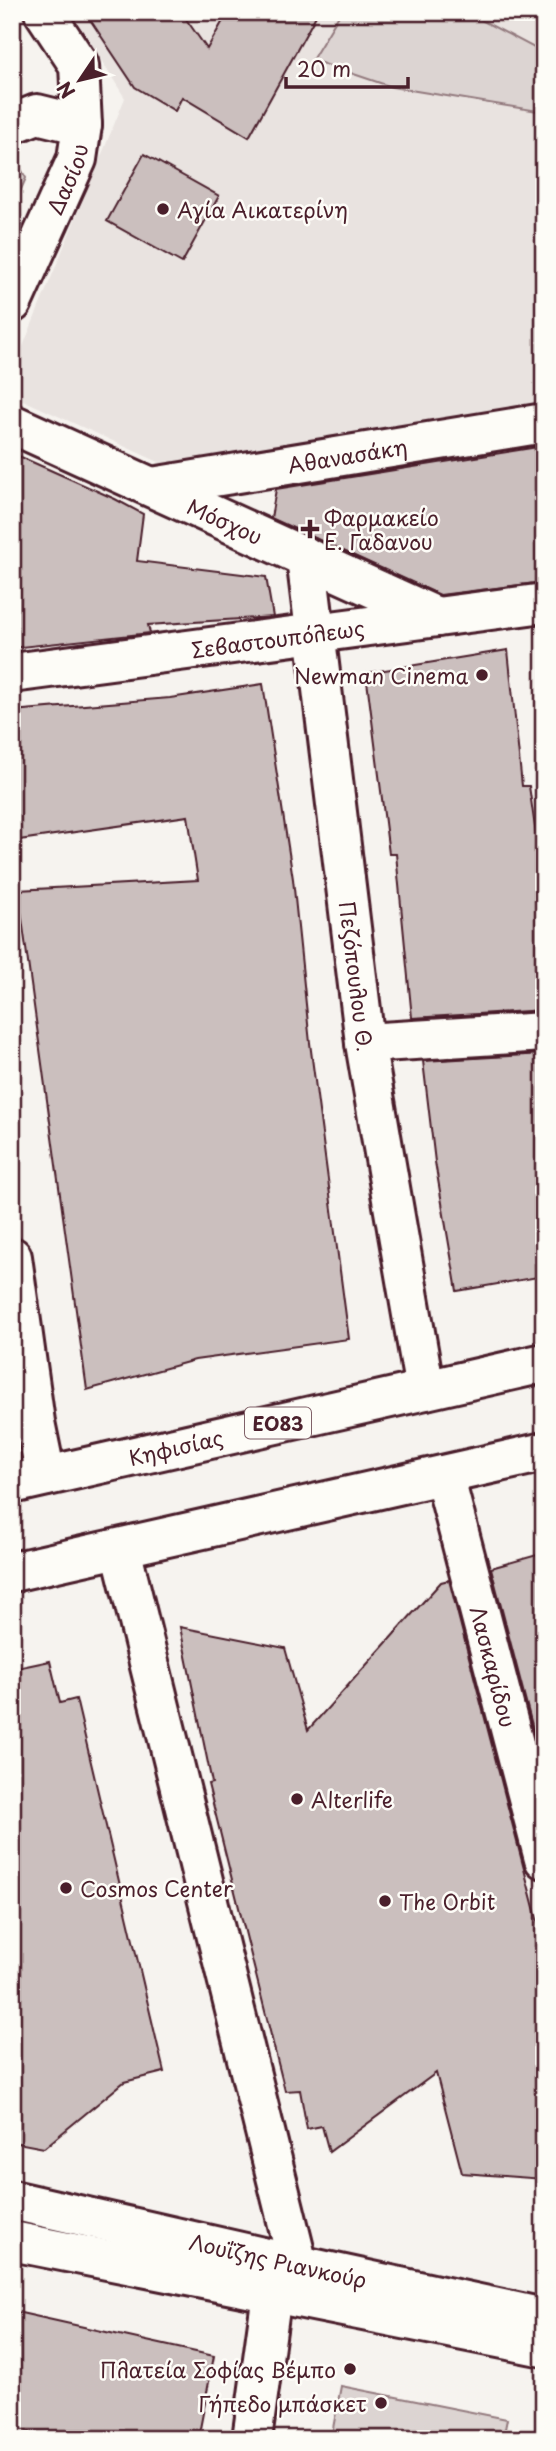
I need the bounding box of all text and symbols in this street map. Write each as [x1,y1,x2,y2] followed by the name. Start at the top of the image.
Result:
[46,46,116,116] north arrow
[286,46,409,90] scale bar
[297,52,351,84] text: 20 m
[49,76,81,105] text: N
[38,142,95,219] street label: Δασίου
[177,193,348,225] place label: Αγία Αικατερίνη
[155,201,171,217] marker: Αγία Αικατερίνη
[285,430,410,481] street label: Αθανασάκη
[182,490,268,552] street label: Μόσχου
[324,501,439,557] place label: Φαρμακείο Ε. Γαδανου
[302,521,318,537] marker: Φαρμακείο Ε. Γαδανου
[189,611,366,665] street label: Σεβαστουπόλεως
[294,659,468,691] place label: Newman Cinema
[474,667,490,683] marker: Newman Cinema
[332,899,382,1054] street label: Πεζόπουλου Θ.
[245,1408,311,1438] road number: ΕΟ83
[126,1420,226,1473] street label: Κηφισίας
[463,1603,525,1731] street label: Λασκαρίδου
[311,1783,393,1815] place label: Alterlife
[289,1791,305,1807] marker: Alterlife
[80,1872,233,1904] place label: Cosmos Center
[58,1880,74,1896] marker: Cosmos Center
[399,1885,495,1917] place label: The Orbit
[377,1893,393,1909] marker: The Orbit
[187,2225,370,2295] street label: Λουΐζης Ριανκούρ
[100,2353,336,2385] place label: Πλατεία Σοφίας Βέμπο
[342,2361,358,2377] marker: Πλατεία Σοφίας Βέμπο
[198,2387,367,2419] place label: Γήπεδο μπάσκετ
[373,2395,389,2411] marker: Γήπεδο μπάσκετ

